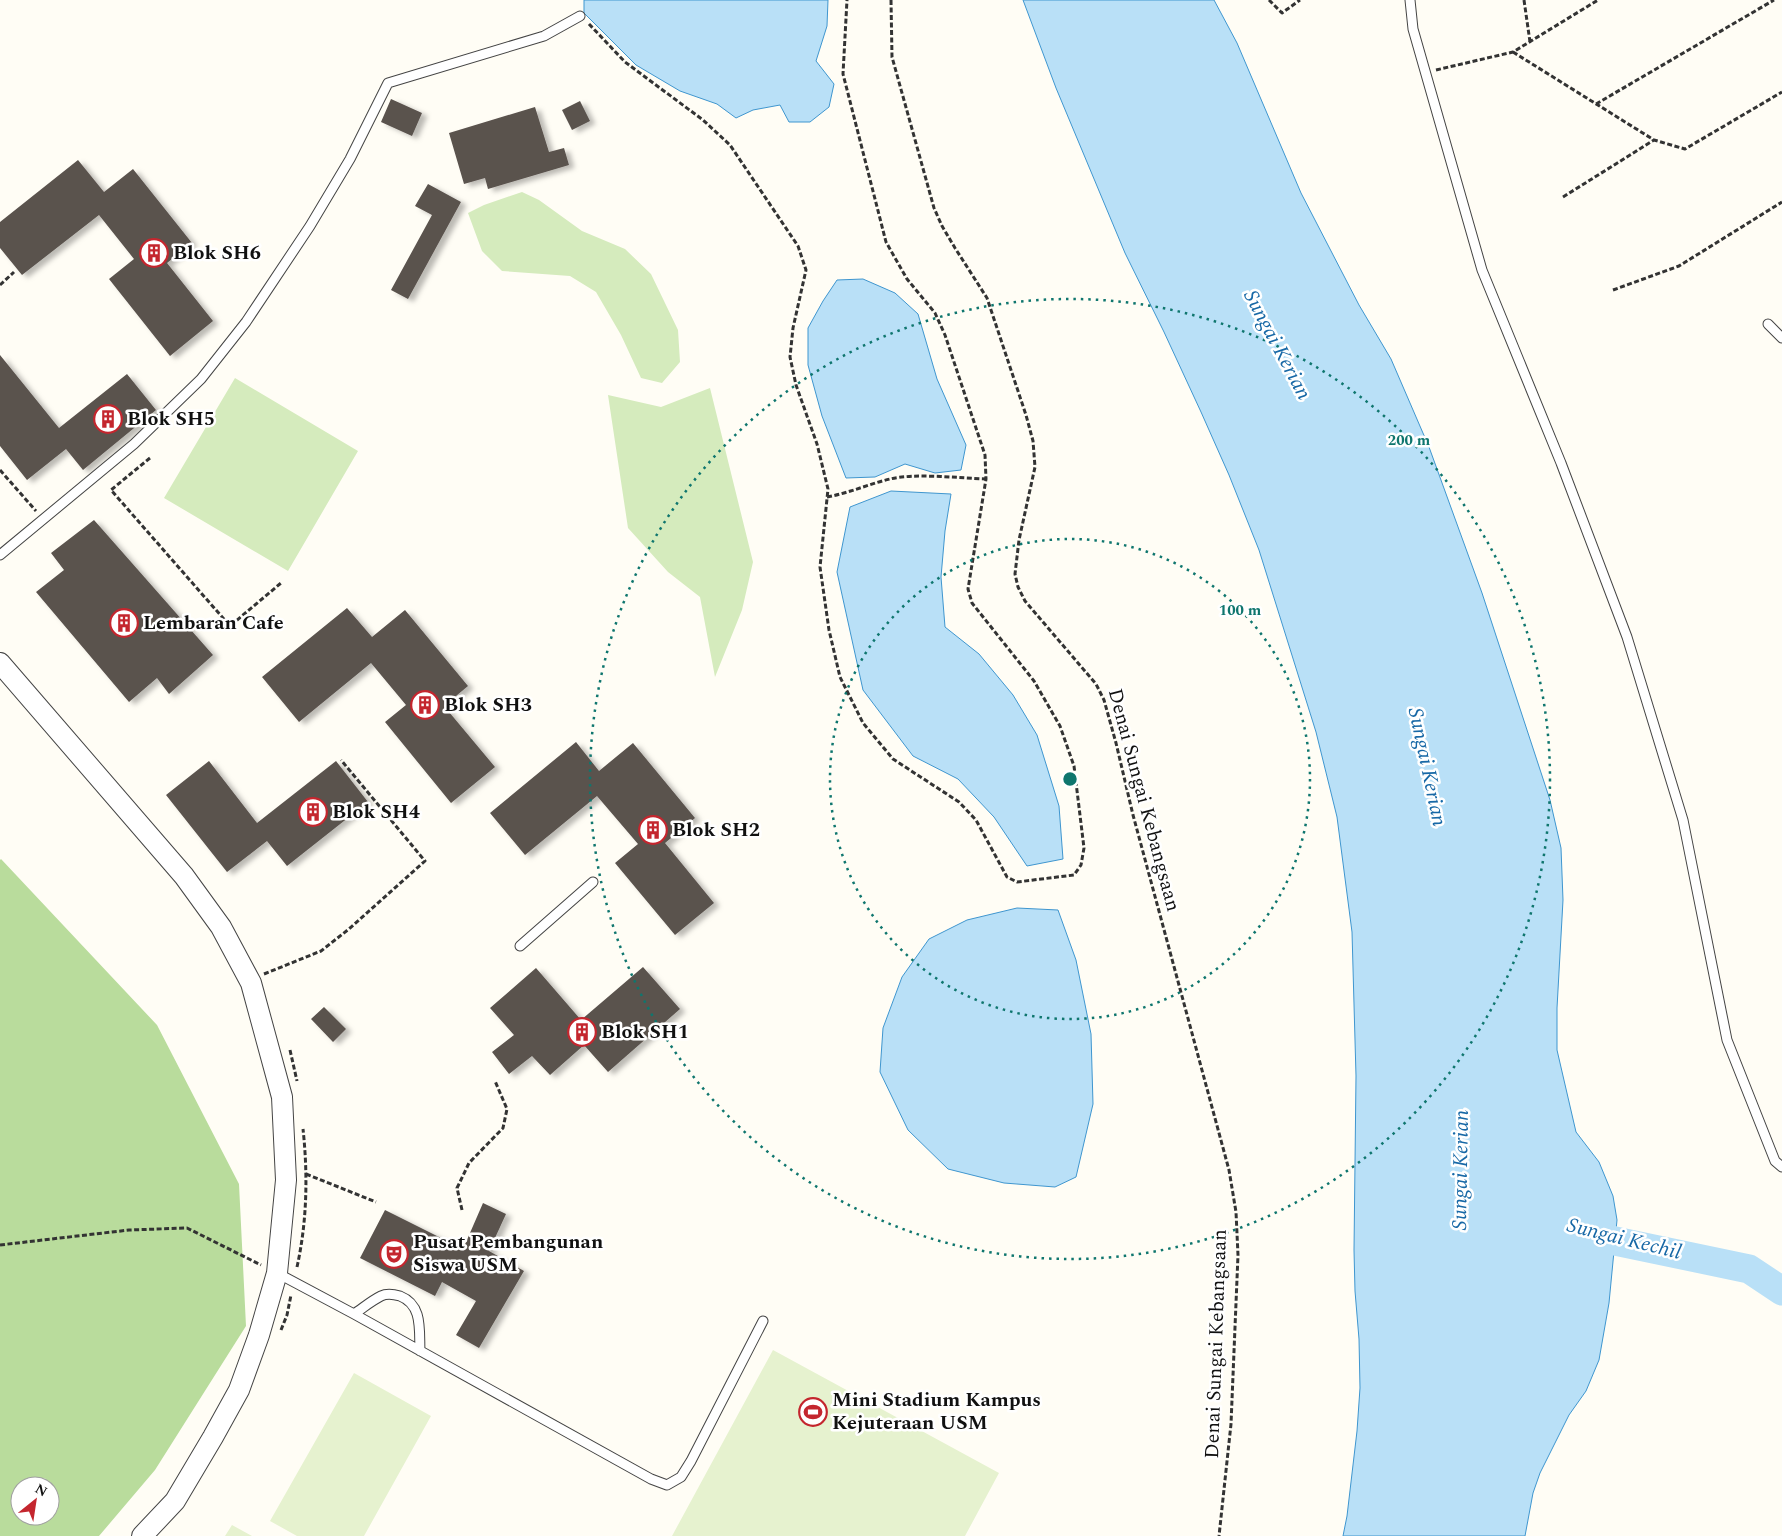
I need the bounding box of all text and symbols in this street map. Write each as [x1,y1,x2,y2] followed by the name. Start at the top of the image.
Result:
[139,238,169,268] building icon: Blok SH6
[173,238,261,268] place label: Blok SH6
[1235,284,1319,406] water label: Sungai Kerian
[93,404,123,434] building icon: Blok SH5
[127,404,215,434] place label: Blok SH5
[1388,429,1431,452] text: 200 m
[1219,599,1262,622] text: 100 m
[109,608,139,638] building icon: Lembaran Cafe
[143,608,284,638] place label: Lembaran Cafe
[1100,685,1188,915] street label: Denai Sungai Kebangsaan
[410,690,440,720] building icon: Blok SH3
[444,690,532,720] place label: Blok SH3
[1399,705,1455,829] water label: Sungai Kerian
[1061,770,1079,788] centre of rings
[298,797,328,827] building icon: Blok SH4
[332,797,420,827] place label: Blok SH4
[638,815,668,845] building icon: Blok SH2
[672,815,760,845] place label: Blok SH2
[567,1017,597,1047] building icon: Blok SH1
[601,1017,689,1047] place label: Blok SH1
[1444,1109,1478,1231] water label: Sungai Kerian
[1563,1209,1685,1269] water label: Sungai Kechil
[413,1227,603,1280] place label: Pusat Pembangunan Siswa USM
[1197,1229,1235,1459] street label: Denai Sungai Kebangsaan
[379,1239,409,1269] theatre icon: Pusat Pembangunan Siswa USM
[832,1385,1041,1438] place label: Mini Stadium Kampus Kejuteraan USM
[798,1397,828,1427] sports icon: Mini Stadium Kampus Kejuteraan USM
[10,1476,60,1526] north arrow
[31,1478,51,1502] text: N

